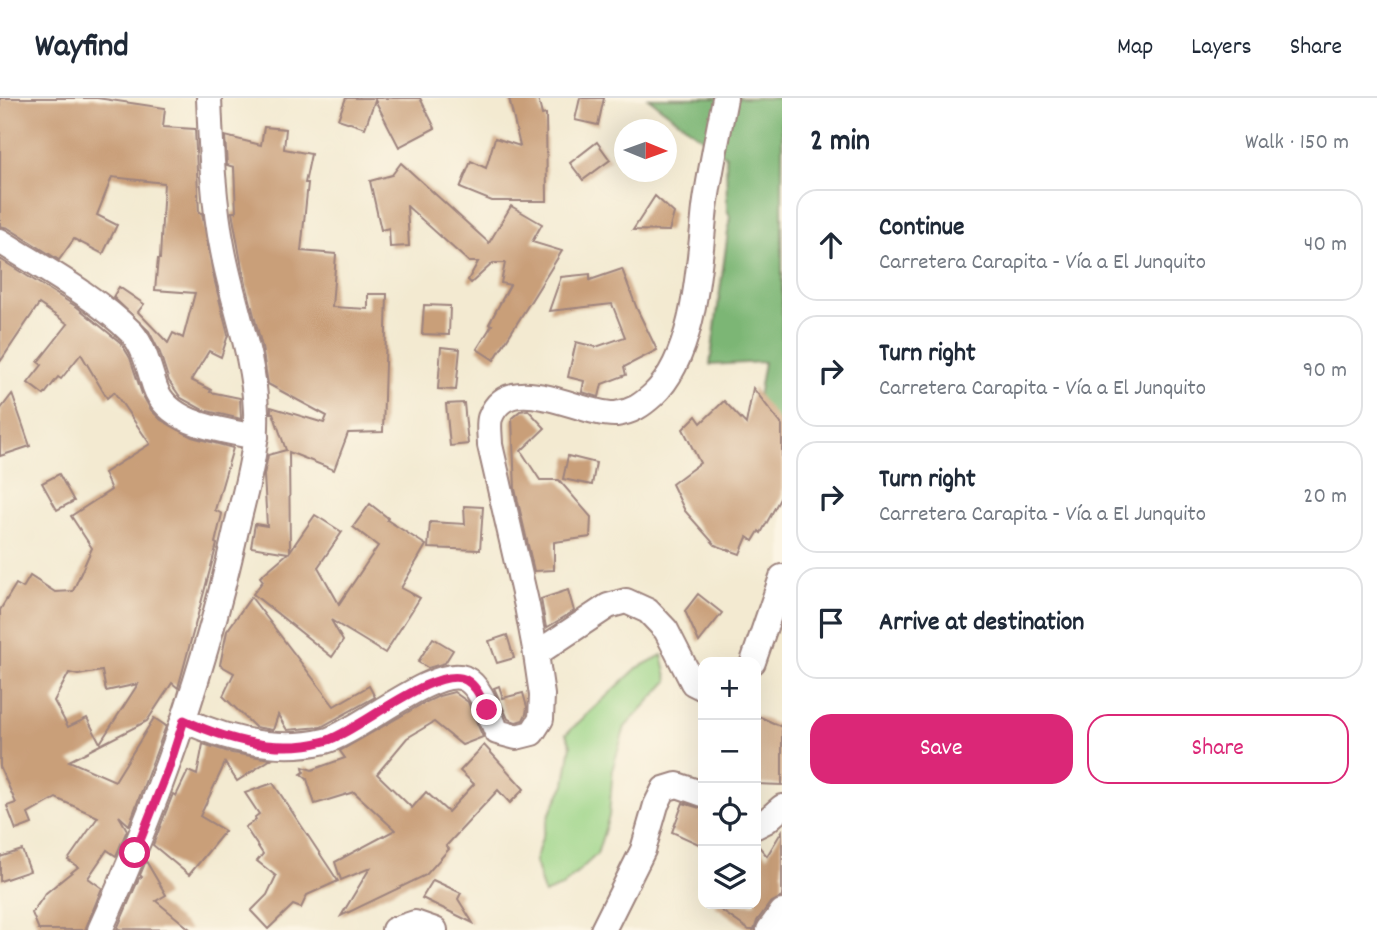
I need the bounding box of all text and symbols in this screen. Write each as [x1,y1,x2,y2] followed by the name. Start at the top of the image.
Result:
[35,25,129,72] text: Wayfind
[1117,31,1153,65] text: Map
[1191,31,1252,65] text: Layers
[1290,31,1342,65] text: Share
[614,119,677,182] north arrow
[810,122,870,165] text: 2 min
[1245,127,1349,160] text: Walk · 150 m
[879,210,964,247] text: Continue
[812,226,850,264] icon: ahead
[1304,229,1347,262] text: 40 m
[879,247,1206,280] text: Carretera Carapita - Vía a El Junquito
[879,336,976,373] text: Turn right
[812,352,850,390] icon: right
[1303,355,1347,388] text: 90 m
[879,373,1206,406] text: Carretera Carapita - Vía a El Junquito
[879,462,976,499] text: Turn right
[812,478,850,516] icon: right
[1303,481,1347,514] text: 20 m
[879,499,1206,532] text: Carretera Carapita - Vía a El Junquito
[812,604,850,642] icon: arrive
[879,605,1084,642] text: Arrive at destination
[698,657,761,909] map controls
[698,657,761,720] button: +
[471,694,502,725] route end
[810,714,1073,784] button: Save
[1087,714,1349,784] button: Share
[698,720,761,783] button: −
[698,783,761,846] button: locate
[119,837,150,868] route start
[698,846,761,909] button: layers

